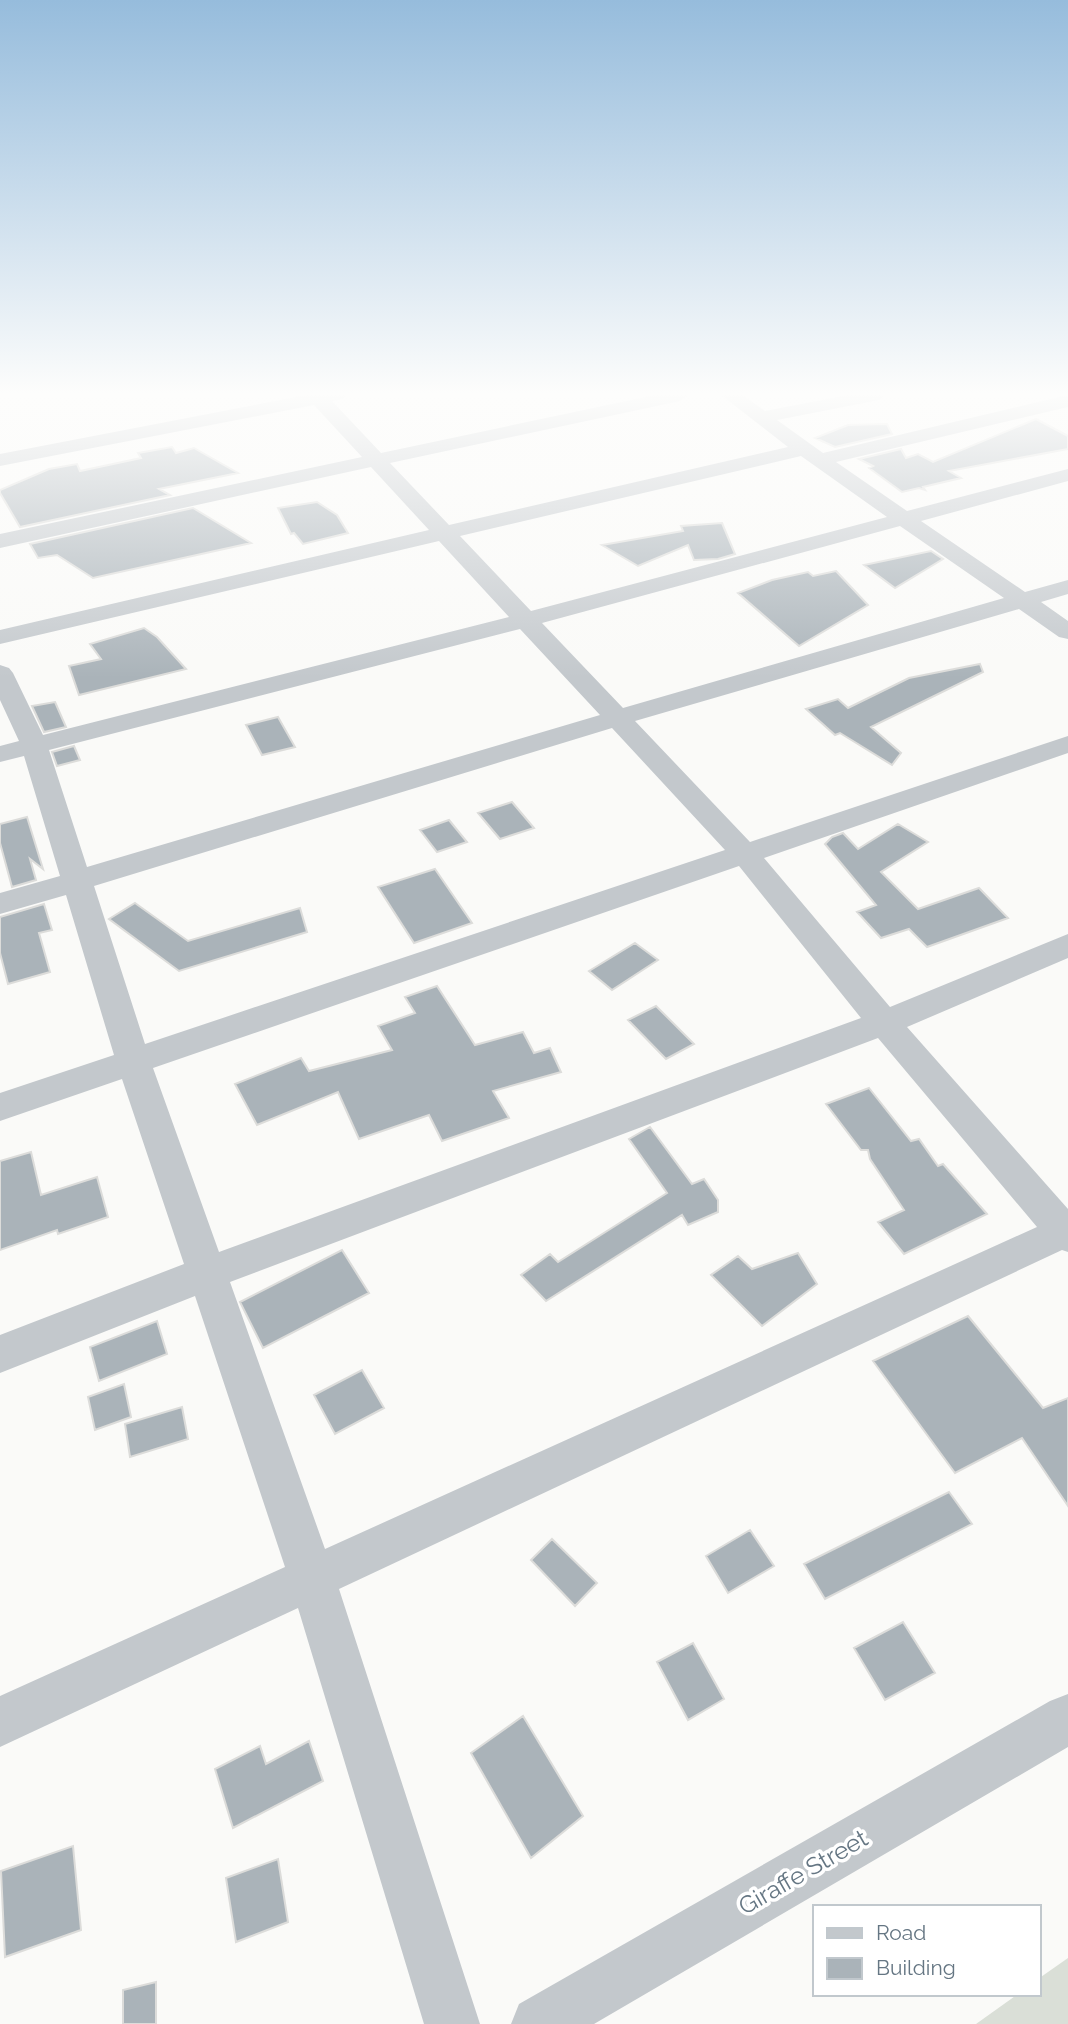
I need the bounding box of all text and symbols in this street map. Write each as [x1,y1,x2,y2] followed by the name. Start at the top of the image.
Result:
[733,1823,873,1921] street label: Giraffe Street
[813,1905,1040,1996] legend
[876,1920,926,1945] text: Road
[876,1955,956,1980] text: Building

